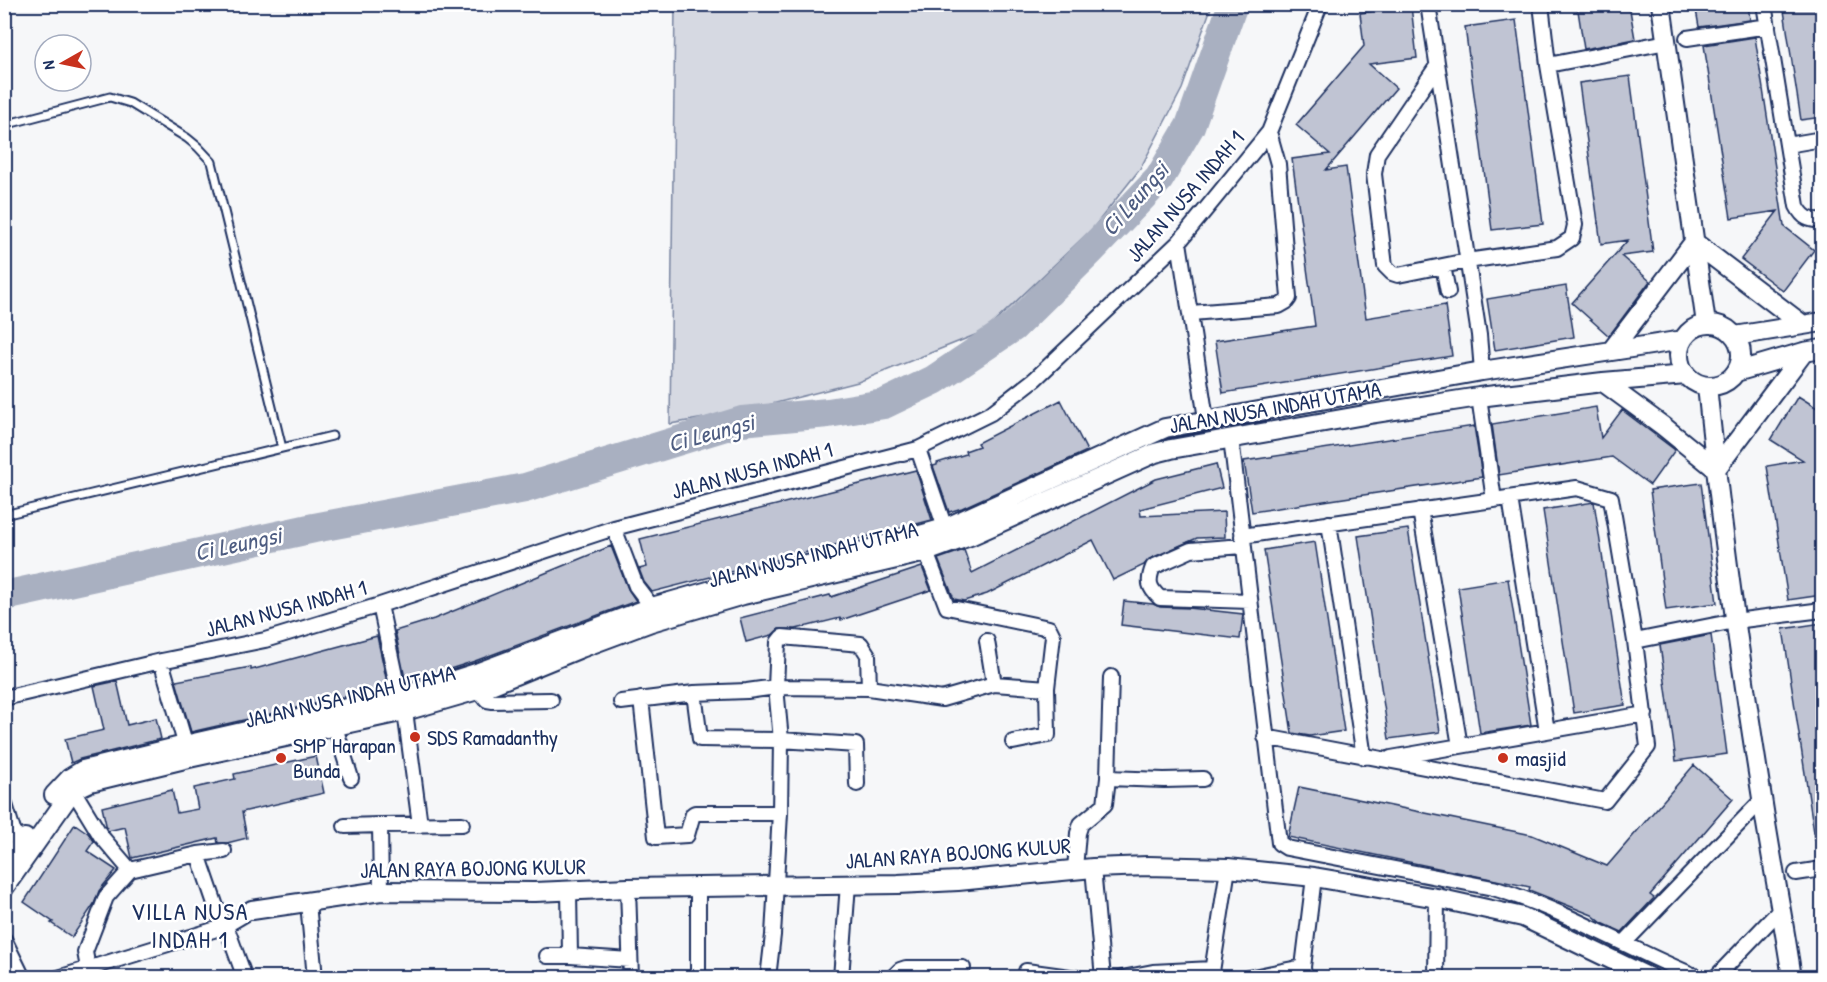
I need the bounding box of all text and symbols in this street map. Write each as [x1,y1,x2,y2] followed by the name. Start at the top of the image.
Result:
[33,33,93,93] north arrow
[37,59,60,71] text: N
[1119,124,1251,268] street label: JALAN NUSA INDAH 1
[1093,153,1178,243] water label: Ci Leungsi
[1167,374,1384,440] street label: JALAN NUSA INDAH UTAMA
[664,404,760,460] water label: Ci Leungsi
[668,434,836,506] street label: JALAN NUSA INDAH 1
[705,513,921,595] street label: JALAN NUSA INDAH UTAMA
[191,518,287,569] water label: Ci Leungsi
[202,572,370,644] street label: JALAN NUSA INDAH 1
[242,657,458,735] street label: JALAN NUSA INDAH UTAMA
[427,722,558,752] place label: SDS Ramadanthy
[293,730,396,785] place label: SMP Harapan Bunda
[408,730,422,744] marker: SDS Ramadanthy
[1515,743,1566,773] place label: masjid
[274,751,288,765] marker: SMP Harapan Bunda
[1496,751,1510,765] marker: masjid
[844,830,1072,876] street label: JALAN RAYA BOJONG KULUR
[360,851,586,885] street label: JALAN RAYA BOJONG KULUR
[131,895,249,955] district label: VILLA NUSA INDAH 1

